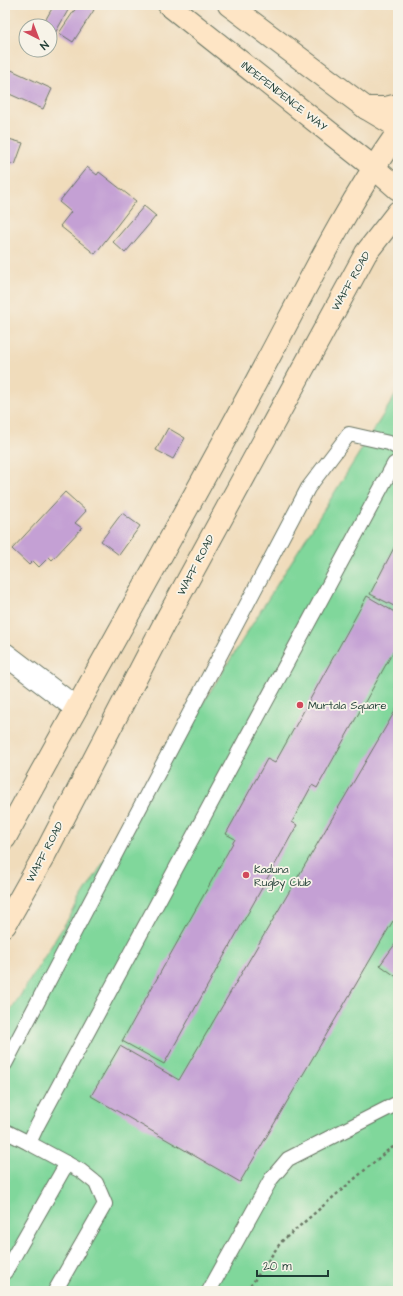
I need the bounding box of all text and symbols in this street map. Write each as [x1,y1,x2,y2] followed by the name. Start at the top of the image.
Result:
[18,18,58,58] north arrow
[37,37,52,53] text: N
[238,58,330,134] street label: INDEPENDENCE WAY
[328,248,374,314] street label: WAFF ROAD
[174,532,218,598] street label: WAFF ROAD
[308,698,386,713] place label: Murtala Square
[295,700,305,710] marker: Murtala Square
[23,819,67,885] street label: WAFF ROAD
[254,862,311,891] place label: Kaduna Rugby Club
[241,870,251,880] marker: Kaduna Rugby Club
[257,1252,328,1278] scale bar
[263,1258,292,1275] text: 20 m

